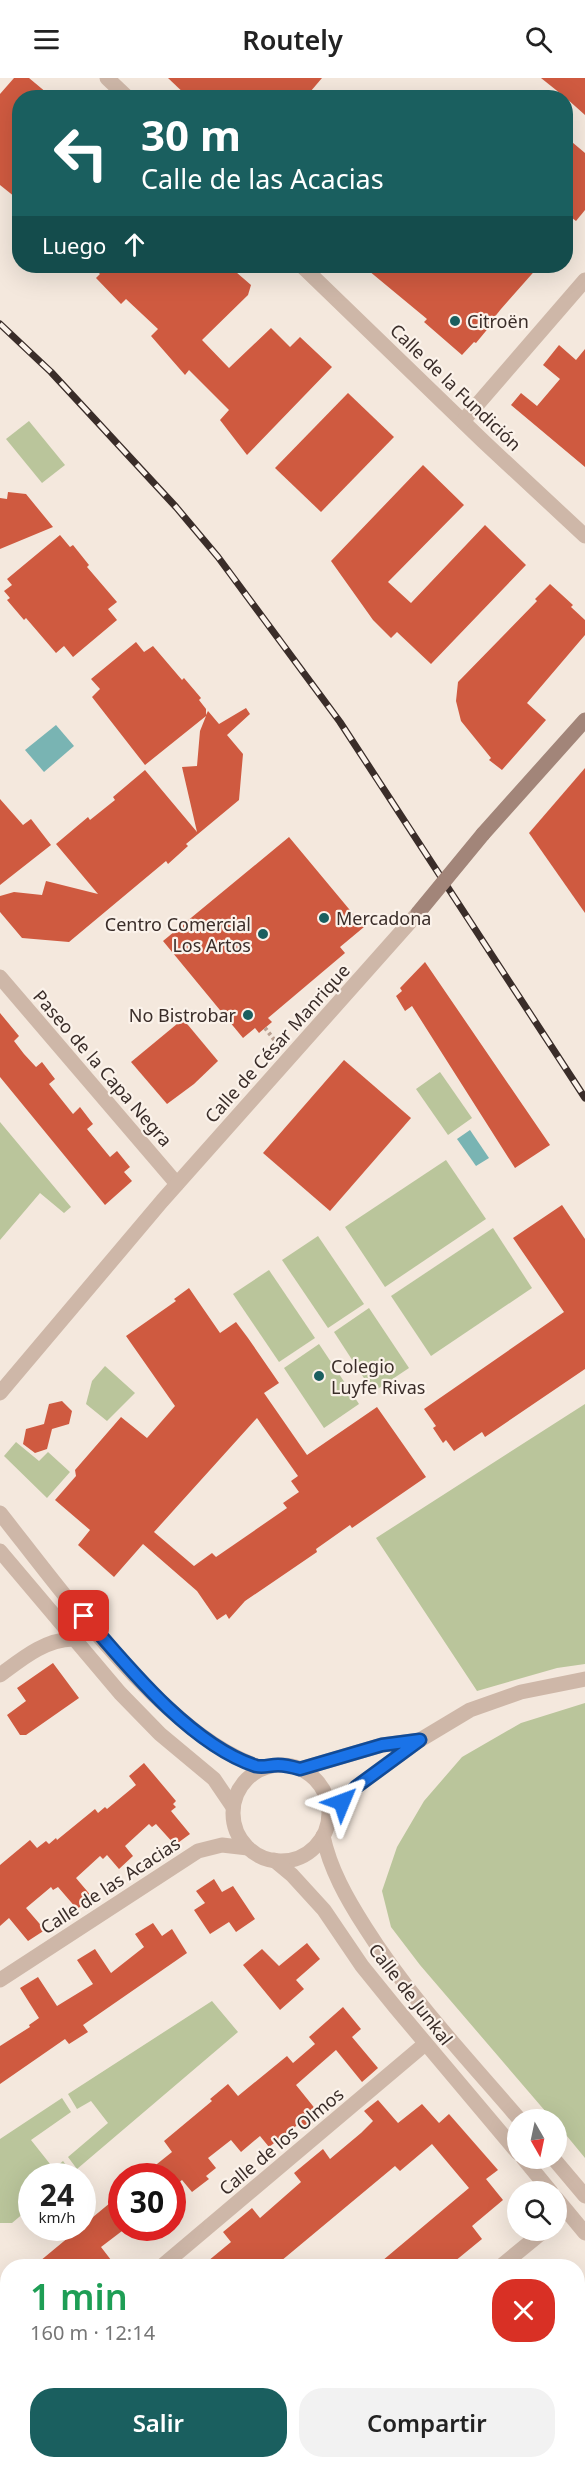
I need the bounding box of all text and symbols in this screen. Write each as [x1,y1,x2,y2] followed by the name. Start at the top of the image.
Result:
[242,21,343,58] text: Routely
[30,23,63,56] icon: menu
[522,23,555,56] icon: search
[141,106,241,163] text: 30 m
[42,114,120,192] icon: left
[141,160,384,197] text: Calle de las Acacias
[118,228,151,261] icon: ahead
[42,230,106,260] text: Luego
[467,309,529,333] place label: Citroën
[448,314,462,328] marker: Citroën
[385,318,527,456] street label: Calle de la Fundición
[336,906,431,930] place label: Mercadona
[317,911,331,925] marker: Mercadona
[105,912,251,957] place label: Centro Comercial Los Artos
[256,927,270,941] marker: Centro Comercial Los Artos
[199,958,355,1128] street label: Calle de César Manrique
[28,985,178,1151] street label: Paseo de la Capa Negra
[129,1003,237,1027] place label: No Bistrobar
[241,1008,255,1022] marker: No Bistrobar
[331,1354,425,1399] place label: Colegio Luyfe Rivas
[312,1369,326,1383] marker: Colegio Luyfe Rivas
[58,1590,109,1641] pin
[67,1599,100,1632] icon: arrive
[310,1770,374,1834] position arrow
[36,1831,184,1939] street label: Calle de las Acacias
[364,1938,458,2050] street label: Calle de Junkal
[214,2082,348,2200] street label: Calle de los Olmos
[507,2109,567,2169] north arrow
[507,2109,567,2241] map controls
[108,2163,186,2241] speed limit sign: 30
[40,2174,74,2215] text: 24
[507,2181,567,2241] button: search
[39,2207,75,2227] text: km/h
[30,2272,128,2321] text: 1 min
[492,2279,555,2342] button: close
[30,2319,155,2346] text: 160 m · 12:14
[30,2388,287,2457] button: Salir
[299,2388,555,2457] button: Compartir

